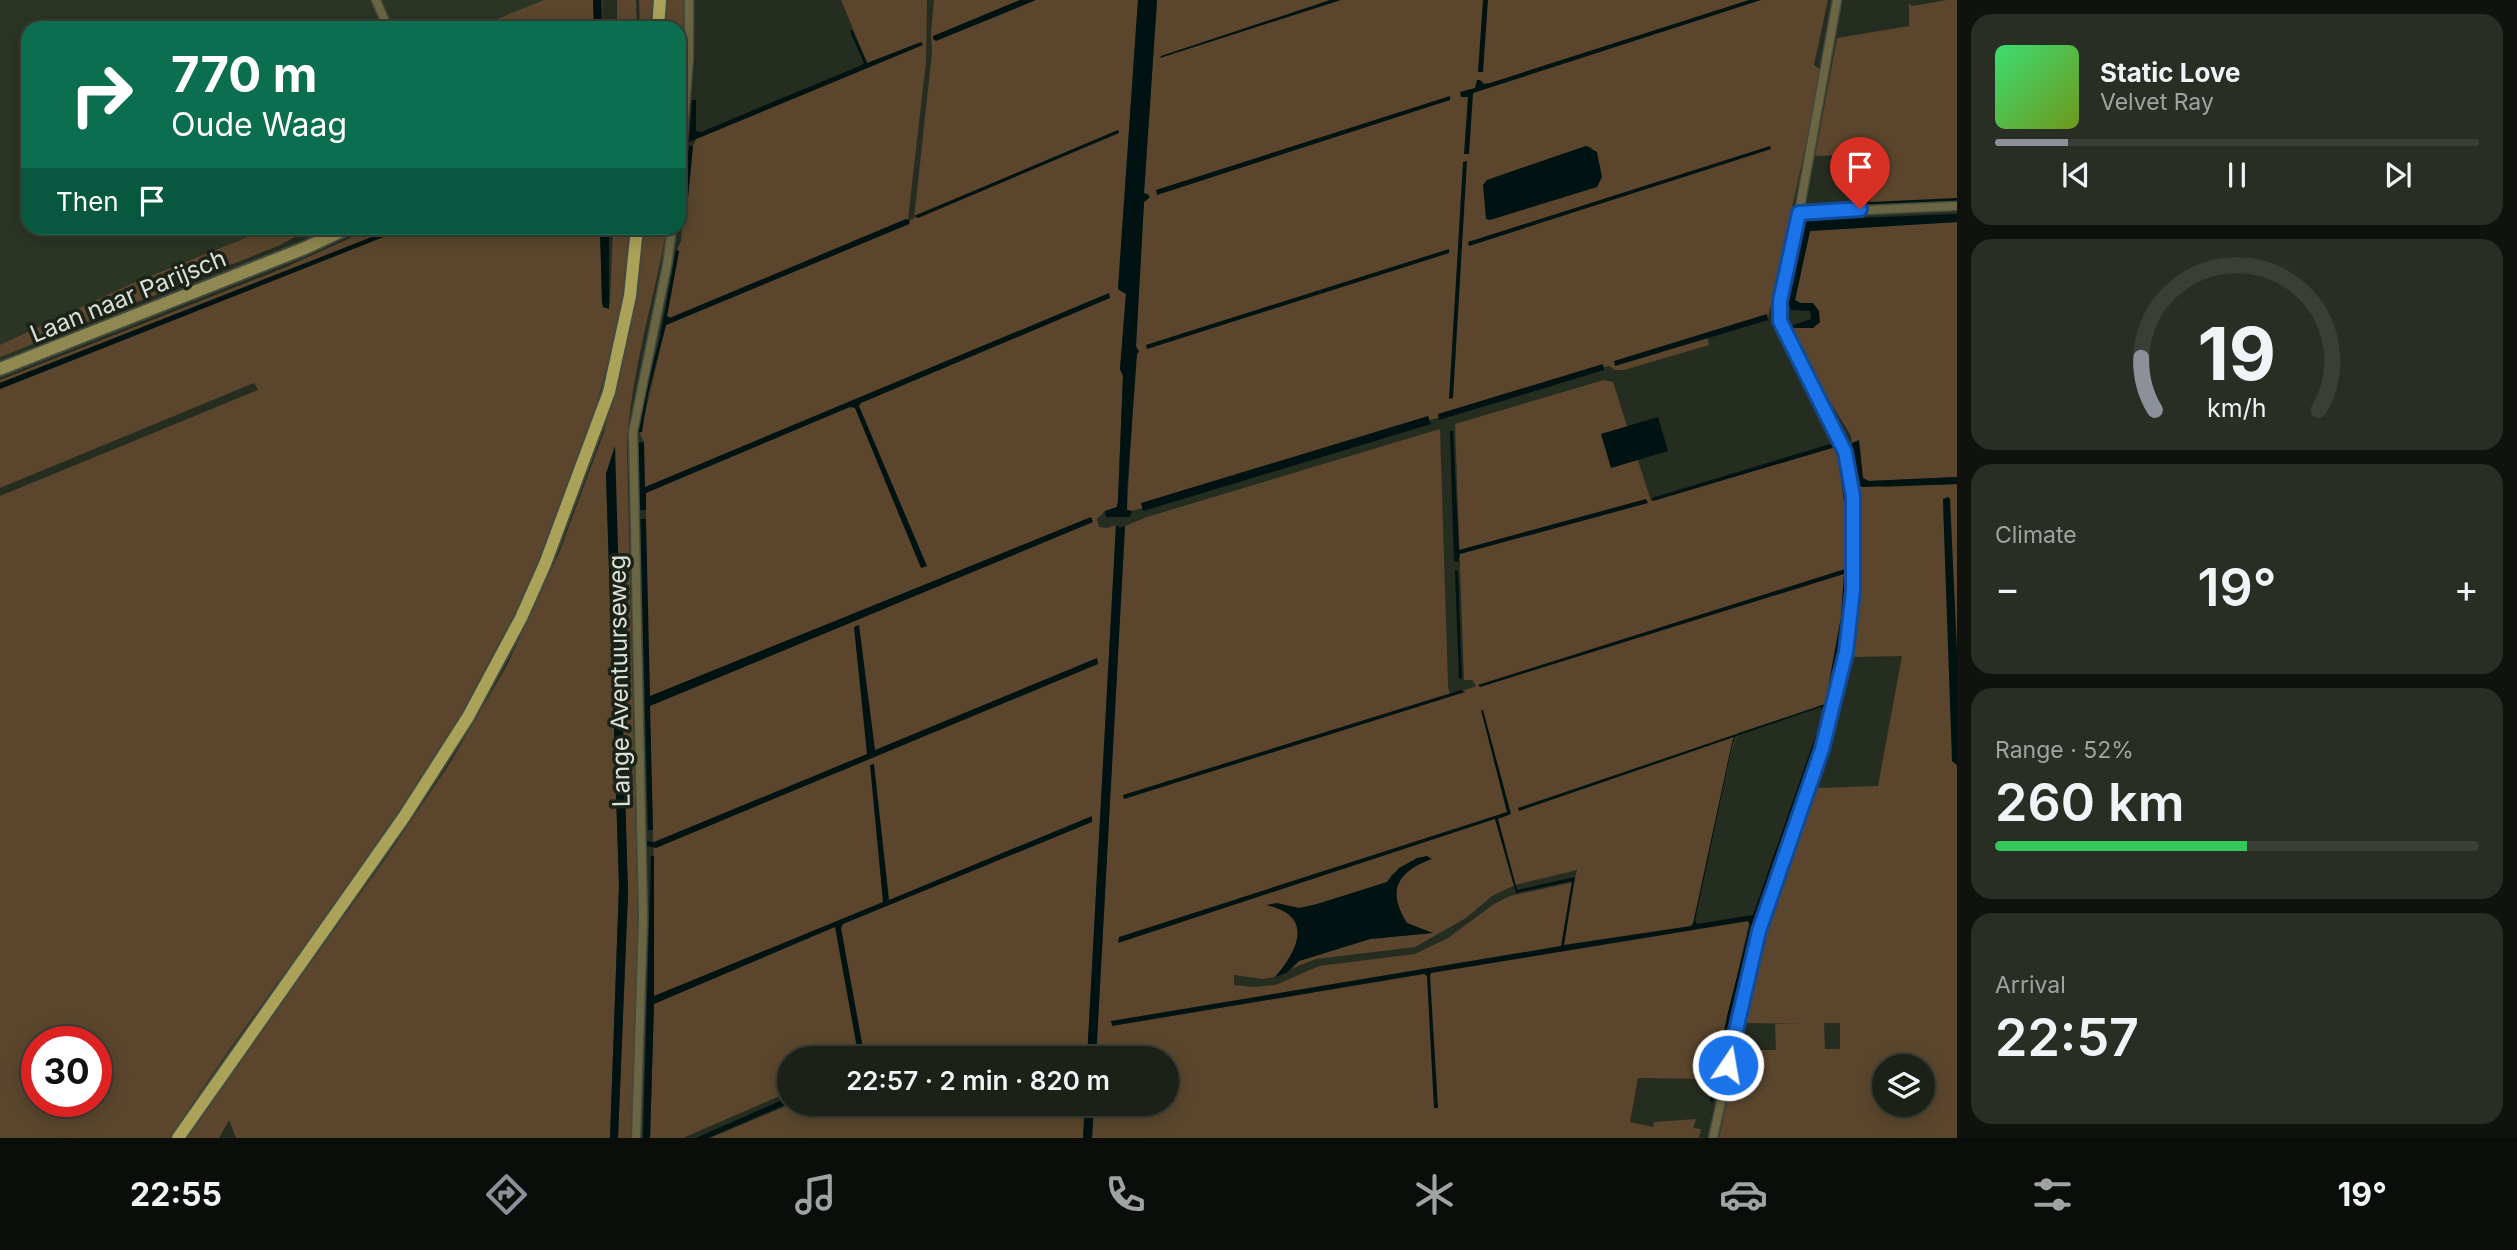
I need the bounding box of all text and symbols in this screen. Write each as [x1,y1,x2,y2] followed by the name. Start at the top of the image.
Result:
[171,45,318,104] text: 770 m
[56,49,147,140] icon: right
[2100,57,2241,88] text: Static Love
[2100,88,2214,116] text: Velvet Ray
[171,105,347,144] text: Oude Waag
[1830,137,1890,209] pin
[1841,148,1879,186] icon: arrive
[2057,156,2095,194] icon: previous
[2218,156,2256,194] icon: pause
[2379,156,2417,194] icon: next
[133,182,171,220] icon: arrive
[56,186,119,217] text: Then
[26,243,230,349] street label: Laan naar Parijsch
[2198,310,2276,399] text: 19
[2207,393,2267,423] text: km/h
[1995,521,2077,549] text: Climate
[602,555,636,807] street label: Lange Aventuurseweg
[2197,556,2277,619] text: 19°
[1995,565,2020,611] text: −
[2454,565,2479,611] text: +
[1995,736,2134,764] text: Range · 52%
[1995,771,2185,834] text: 260 km
[1995,971,2066,999] text: Arrival
[1995,1006,2139,1069] text: 22:57
[21,1026,112,1117] speed limit sign: 30
[1691,1028,1765,1102] position arrow
[1872,1054,1935,1117] map controls
[1872,1054,1935,1117] button: layers
[846,1065,1110,1096] text: 22:57 · 2 min · 820 m
[482,1170,531,1219] icon: directions
[791,1170,840,1219] icon: music
[1101,1170,1150,1219] icon: phone
[1410,1170,1459,1219] icon: climate
[1719,1170,1768,1219] icon: car
[2028,1170,2077,1219] icon: filters
[130,1175,222,1214] text: 22:55
[2338,1175,2387,1214] text: 19°

